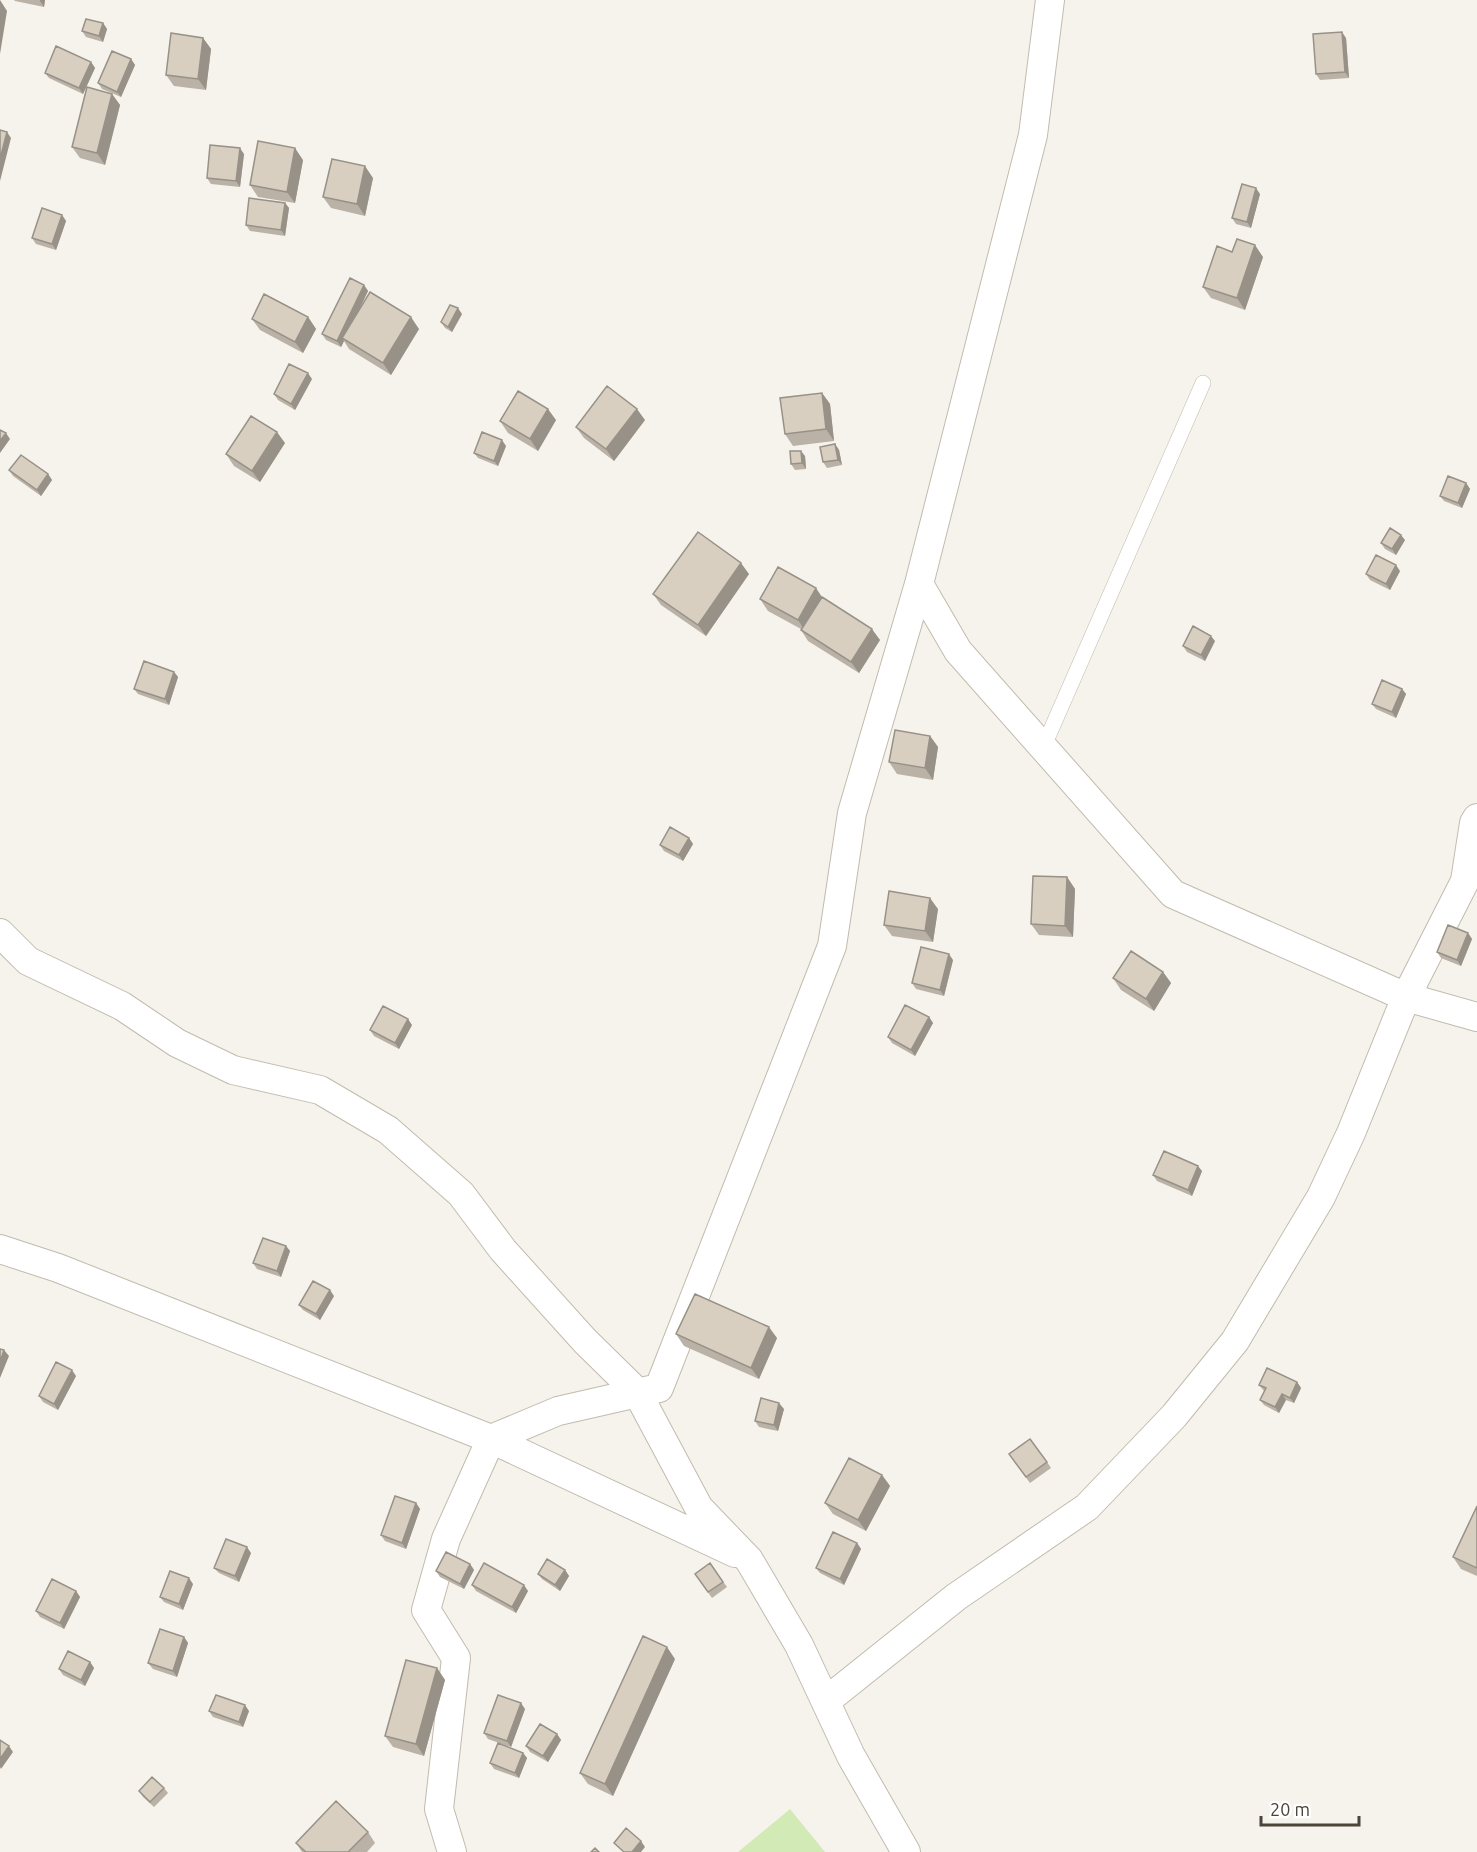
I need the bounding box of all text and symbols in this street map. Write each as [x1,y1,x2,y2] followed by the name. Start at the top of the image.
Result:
[1261,1789,1358,1827] scale bar
[1270,1799,1310,1819] text: 20 m

